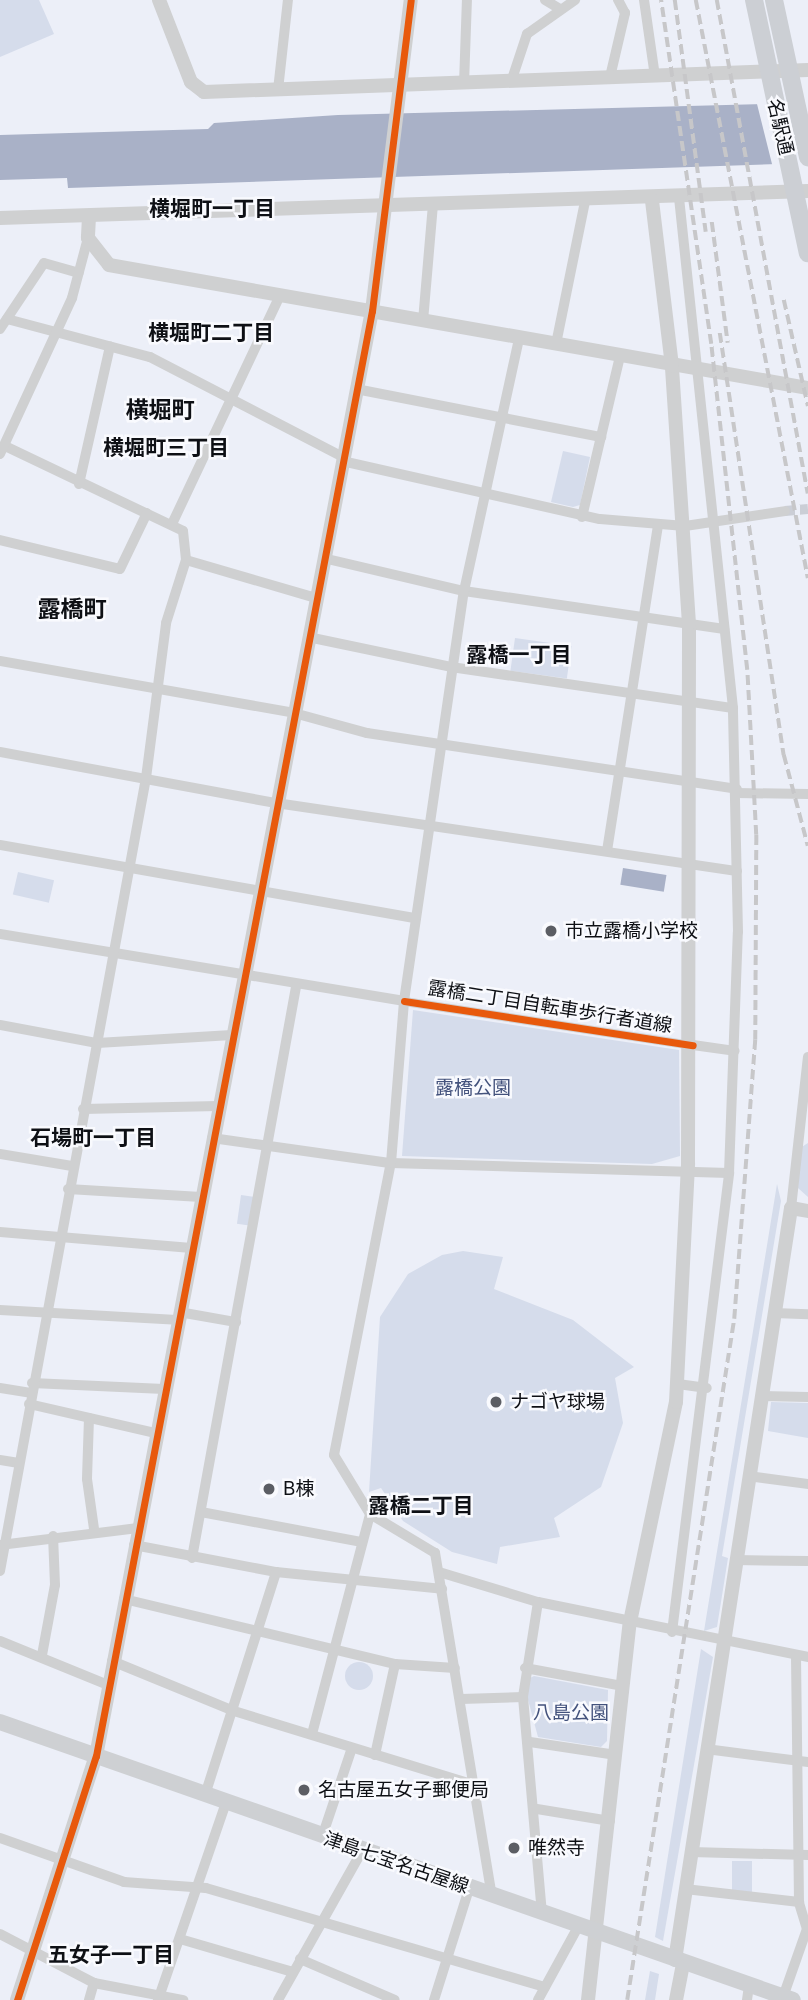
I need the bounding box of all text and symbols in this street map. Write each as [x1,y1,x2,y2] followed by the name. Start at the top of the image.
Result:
[762,97,798,157] street label: 名駅通
[149,196,275,222] district label: 横堀町一丁目
[148,320,274,346] district label: 横堀町二丁目
[126,396,194,424] district label: 横堀町
[103,435,229,461] district label: 横堀町三丁目
[38,595,106,623] district label: 露橋町
[467,642,571,668] district label: 露橋一丁目
[565,920,698,942] place label: 市立露橋小学校
[543,923,559,939] marker: 市立露橋小学校
[426,976,674,1038] street label: 露橋二丁目自転車歩行者道線
[435,1077,511,1099] park label: 露橋公園
[30,1125,156,1151] district label: 石場町一丁目
[510,1391,605,1413] place label: ナゴヤ球場
[488,1394,504,1410] marker: ナゴヤ球場
[283,1478,314,1500] place label: B棟
[261,1481,277,1497] marker: B棟
[369,1493,473,1519] district label: 露橋二丁目
[533,1702,609,1724] park label: 八島公園
[318,1779,489,1801] place label: 名古屋五女子郵便局
[296,1782,312,1798] marker: 名古屋五女子郵便局
[320,1827,472,1899] street label: 津島七宝名古屋線
[528,1837,585,1859] place label: 唯然寺
[506,1840,522,1856] marker: 唯然寺
[48,1942,174,1968] district label: 五女子一丁目

